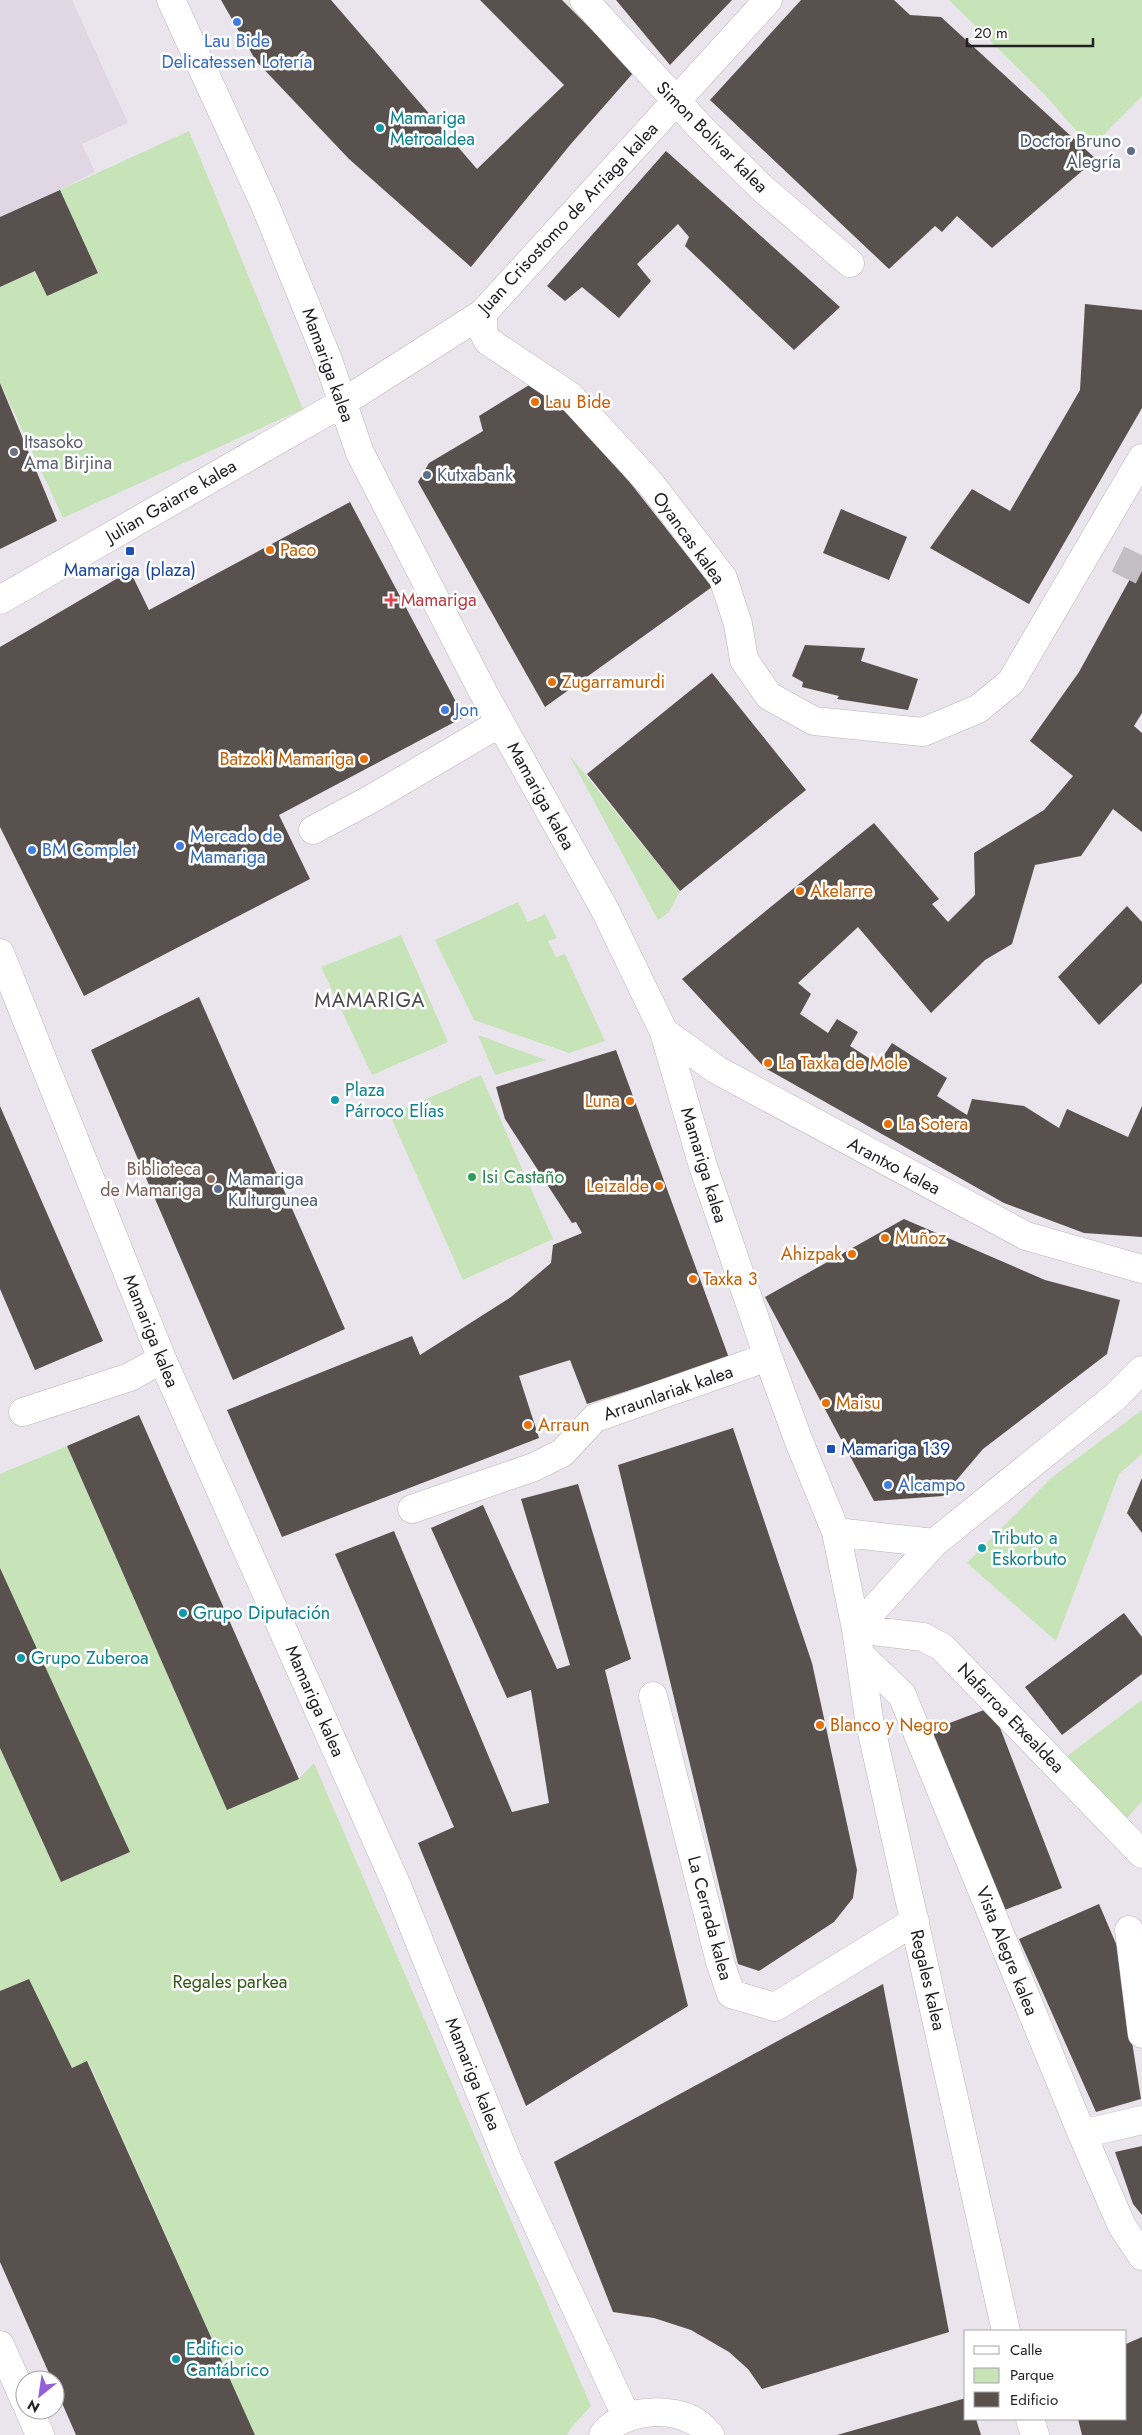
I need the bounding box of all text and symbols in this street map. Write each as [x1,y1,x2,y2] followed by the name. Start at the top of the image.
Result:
[967,15,1093,47] scale bar
[231,16,243,28] marker: Lau Bide Delicatessen Lotería
[974,22,1008,44] text: 20 m
[162,28,312,75] place label: Lau Bide Delicatessen Lotería
[650,75,774,199] street label: Simon Bolivar kalea
[390,105,475,152] place label: Mamariga Metroaldea
[471,116,664,321] street label: Juan Crisostomo de Arriaga kalea
[374,122,386,134] marker: Mamariga Metroaldea
[1020,128,1121,175] place label: Doctor Bruno Alegría
[1125,145,1137,157] marker: Doctor Bruno Alegría
[295,304,361,426] street label: Mamariga kalea
[545,389,611,415] place label: Lau Bide
[529,396,541,408] marker: Lau Bide
[24,429,112,476] place label: Itsasoko Ama Birjina
[8,446,20,458] marker: Itsasoko Ama Birjina
[99,453,241,550] street label: Julian Gaiarre kalea
[437,462,513,488] place label: Kutxabank
[421,469,433,481] marker: Kutxabank
[646,486,732,590] street label: Oyancas kalea
[280,537,317,563] place label: Paco
[264,544,276,556] marker: Paco
[124,545,136,557] marker: Mamariga (plaza)
[64,557,196,583] place label: Mamariga (plaza)
[401,587,477,613] place label: Mamariga
[385,594,397,606] marker: Mamariga
[562,669,665,695] place label: Zugarramurdi
[546,676,558,688] marker: Zugarramurdi
[453,697,479,723] place label: Jon
[439,704,451,716] marker: Jon
[501,737,581,855] street label: Mamariga kalea
[219,746,354,772] place label: Batzoki Mamariga
[358,753,370,765] marker: Batzoki Mamariga
[190,823,282,870] place label: Mercado de Mamariga
[42,837,137,863] place label: BM Complet
[174,840,186,852] marker: Mercado de Mamariga
[26,844,38,856] marker: BM Complet
[810,878,873,904] place label: Akelarre
[794,885,806,897] marker: Akelarre
[315,986,426,1015] district label: MAMARIGA
[778,1050,908,1076] place label: La Taxka de Mole
[762,1057,774,1069] marker: La Taxka de Mole
[345,1077,444,1124] place label: Plaza Párroco Elías
[585,1088,620,1114] place label: Luna
[329,1094,341,1106] marker: Plaza Párroco Elías
[624,1095,636,1107] marker: Luna
[674,1104,734,1226] street label: Mamariga kalea
[898,1111,968,1137] place label: La Sotera
[882,1118,894,1130] marker: La Sotera
[843,1131,945,1201] street label: Arantxo kalea
[100,1156,201,1203] place label: Biblioteca de Mamariga
[482,1164,564,1190] place label: Isi Castaño
[228,1166,318,1213] place label: Mamariga Kulturgunea
[466,1171,478,1183] marker: Isi Castaño
[205,1173,217,1185] marker: Biblioteca de Mamariga
[586,1173,649,1199] place label: Leizalde
[653,1180,665,1192] marker: Leizalde
[212,1183,224,1195] marker: Mamariga Kulturgunea
[895,1225,947,1251] place label: Muñoz
[879,1232,891,1244] marker: Muñoz
[781,1241,842,1267] place label: Ahizpak
[846,1248,858,1260] marker: Ahizpak
[703,1266,758,1292] place label: Taxka 3
[117,1271,185,1391] street label: Mamariga kalea
[687,1273,699,1285] marker: Taxka 3
[599,1359,737,1427] street label: Arraunlariak kalea
[836,1390,881,1416] place label: Maisu
[820,1397,832,1409] marker: Maisu
[538,1412,590,1438] place label: Arraun
[522,1419,534,1431] marker: Arraun
[841,1436,950,1462] place label: Mamariga 139
[825,1443,837,1455] marker: Mamariga 139
[898,1472,966,1498] place label: Alcampo
[882,1479,894,1491] marker: Alcampo
[992,1525,1067,1572] place label: Tributo a Eskorbuto
[976,1542,988,1554] marker: Tributo a Eskorbuto
[193,1600,330,1626] place label: Grupo Diputación
[177,1607,189,1619] marker: Grupo Diputación
[279,1641,351,1761] street label: Mamariga kalea
[31,1645,149,1671] place label: Grupo Zuberoa
[15,1652,27,1664] marker: Grupo Zuberoa
[952,1657,1070,1779] street label: Nafarroa Etxealdea
[830,1712,949,1738] place label: Blanco y Negro
[814,1719,826,1731] marker: Blanco y Negro
[681,1853,739,1983] street label: La Cerrada kalea
[969,1883,1045,2019] street label: Vista Alegre kalea
[904,1927,952,2033] street label: Regales kalea
[172,1969,288,1995] park label: Regales parkea
[439,2014,507,2134] street label: Mamariga kalea
[964,2330,1127,2420] legend
[186,2336,269,2383] place label: Edificio Cantábrico
[1010,2339,1042,2361] text: Calle
[170,2353,182,2365] marker: Edificio Cantábrico
[1010,2364,1054,2386] text: Parque
[15,2370,65,2420] north arrow
[1010,2389,1058,2411] text: Edificio
[24,2395,43,2418] text: N

